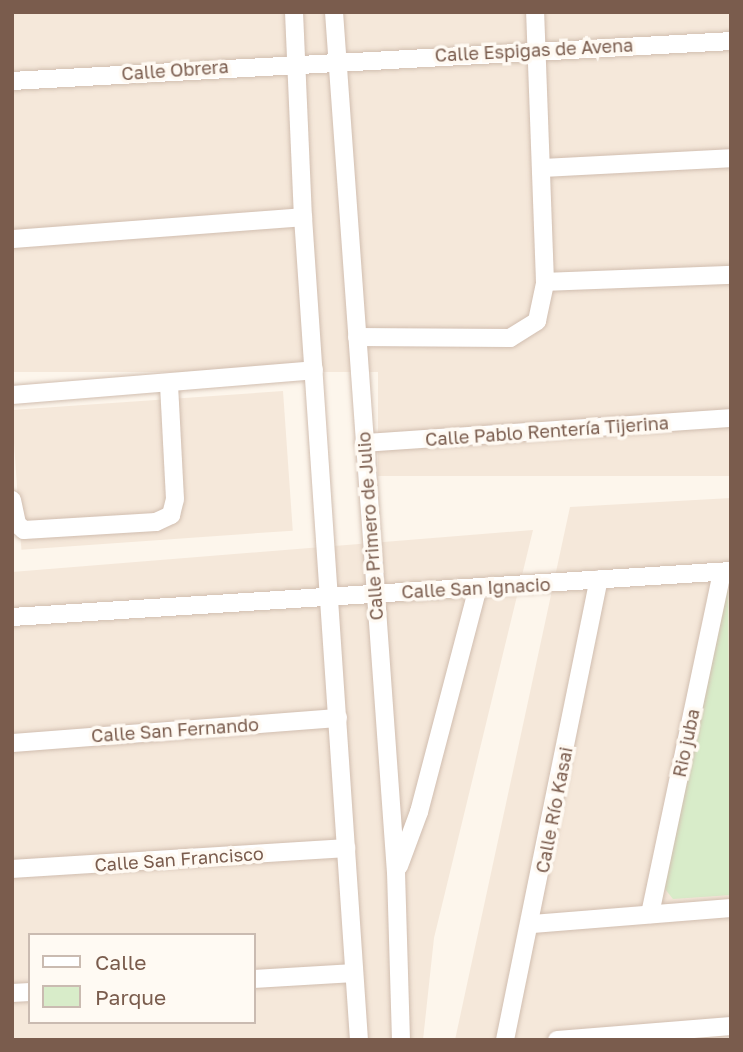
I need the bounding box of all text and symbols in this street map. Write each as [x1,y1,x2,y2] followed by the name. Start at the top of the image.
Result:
[434,34,634,66] street label: Calle Espigas de Avena
[121,55,229,85] street label: Calle Obrera
[424,412,670,450] street label: Calle Pablo Rentería Tijerina
[353,431,387,621] street label: Calle Primero de Julio
[401,573,551,603] street label: Calle San Ignacio
[668,707,704,779] street label: Rio juba
[90,713,260,747] street label: Calle San Fernando
[531,745,577,875] street label: Calle Río Kasai
[94,842,264,876] street label: Calle San Francisco
[28,933,256,1024] legend
[95,949,147,975] text: Calle
[95,984,166,1010] text: Parque

